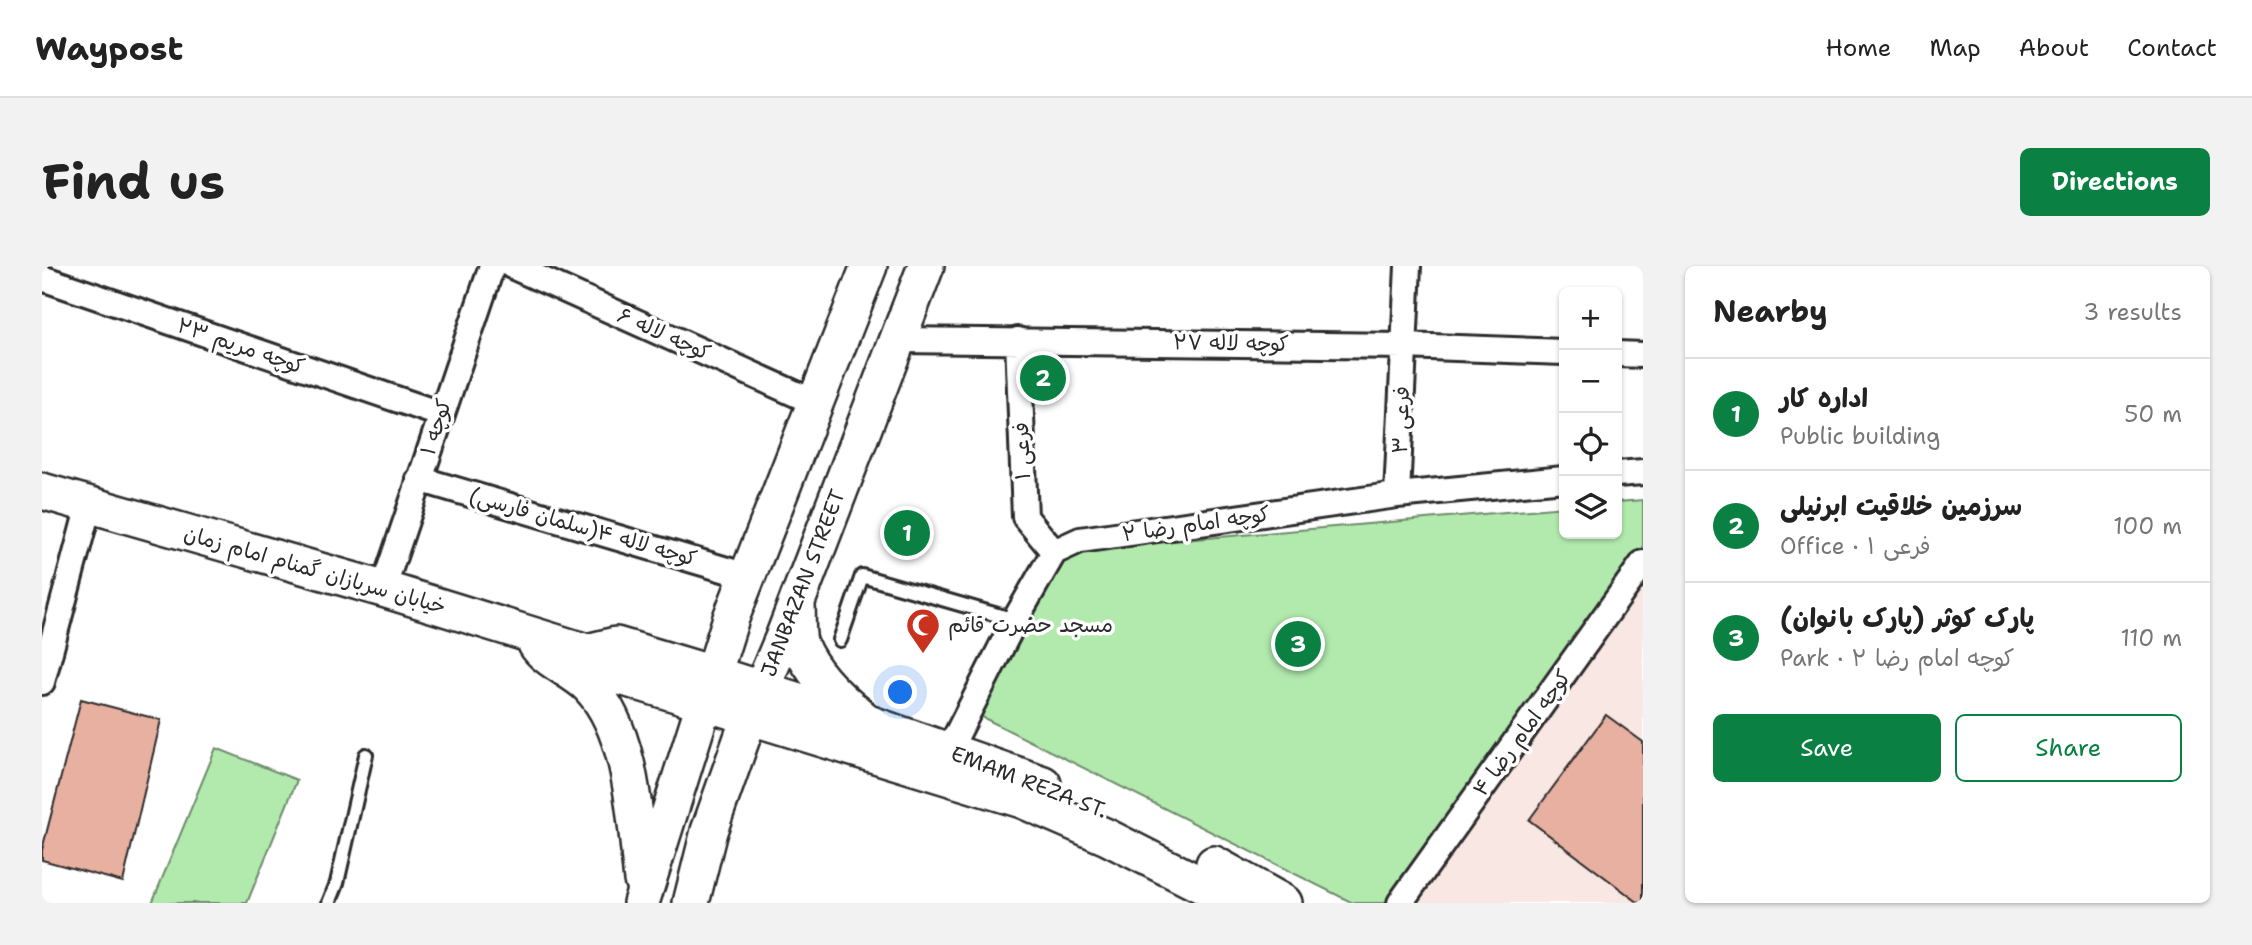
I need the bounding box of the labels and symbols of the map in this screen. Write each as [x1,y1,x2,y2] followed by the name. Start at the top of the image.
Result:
[613,301,715,367] street label: کوچه لاله ۶
[173,311,308,383] street label: کوچه مریم ۲۳
[1173,328,1289,358] street label: کوچه لاله ۲۷
[1020,352,1066,404] pin: 2
[1386,386,1416,454] street label: فرعی ۳
[414,395,458,459] street label: کوچه ۱
[1007,421,1037,481] street label: فرعی ۱
[466,481,700,573] street label: کوچه لاله ۴(سلمان فارسی)
[754,485,852,681] street label: JANBAZAN STREET
[1120,500,1272,550] street label: کوچه امام رضا ۲
[884,507,930,559] pin: 1
[180,519,449,623] street label: خیابان سربازان گمنام امام زمان
[904,606,942,655] mosque icon: مسجد حضرت قائم
[948,611,1113,641] place label: مسجد حضرت قائم
[1275,618,1321,670] pin: 3
[1467,664,1579,803] street label: کوچه امام رضا ۴
[883,675,917,709] your location
[947,739,1111,825] street label: EMAM REZA ST.

